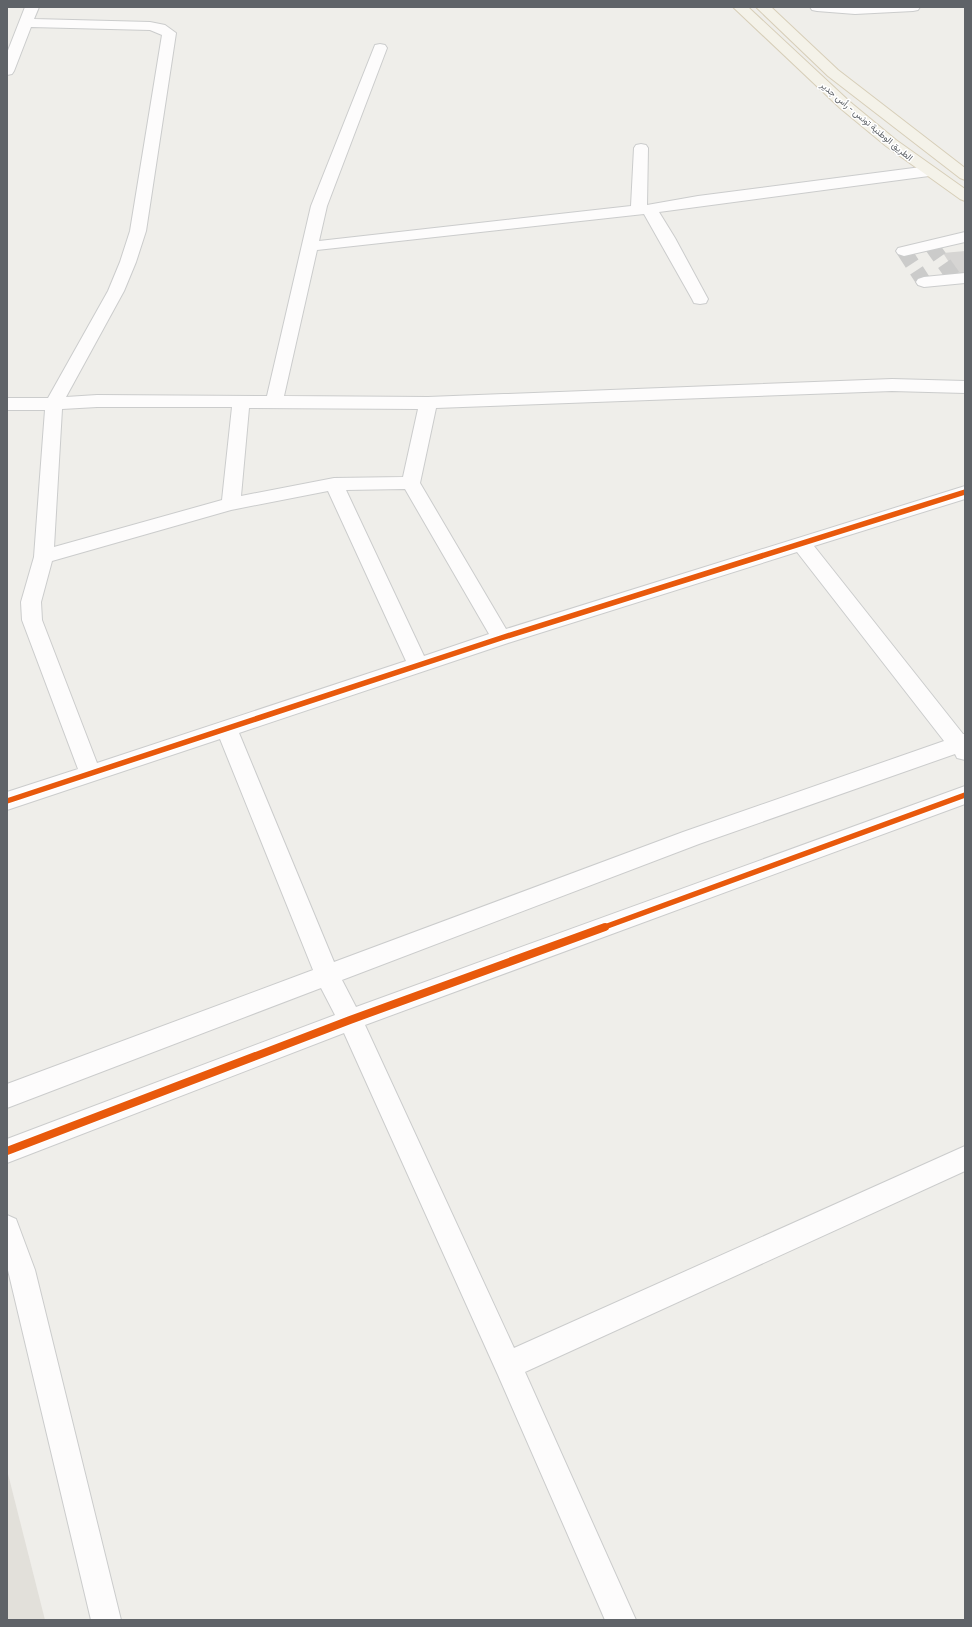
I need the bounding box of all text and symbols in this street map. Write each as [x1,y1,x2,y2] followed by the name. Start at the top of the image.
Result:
[817,78,915,164] street label: الطريق الوطنية تونس - رأس جدير

